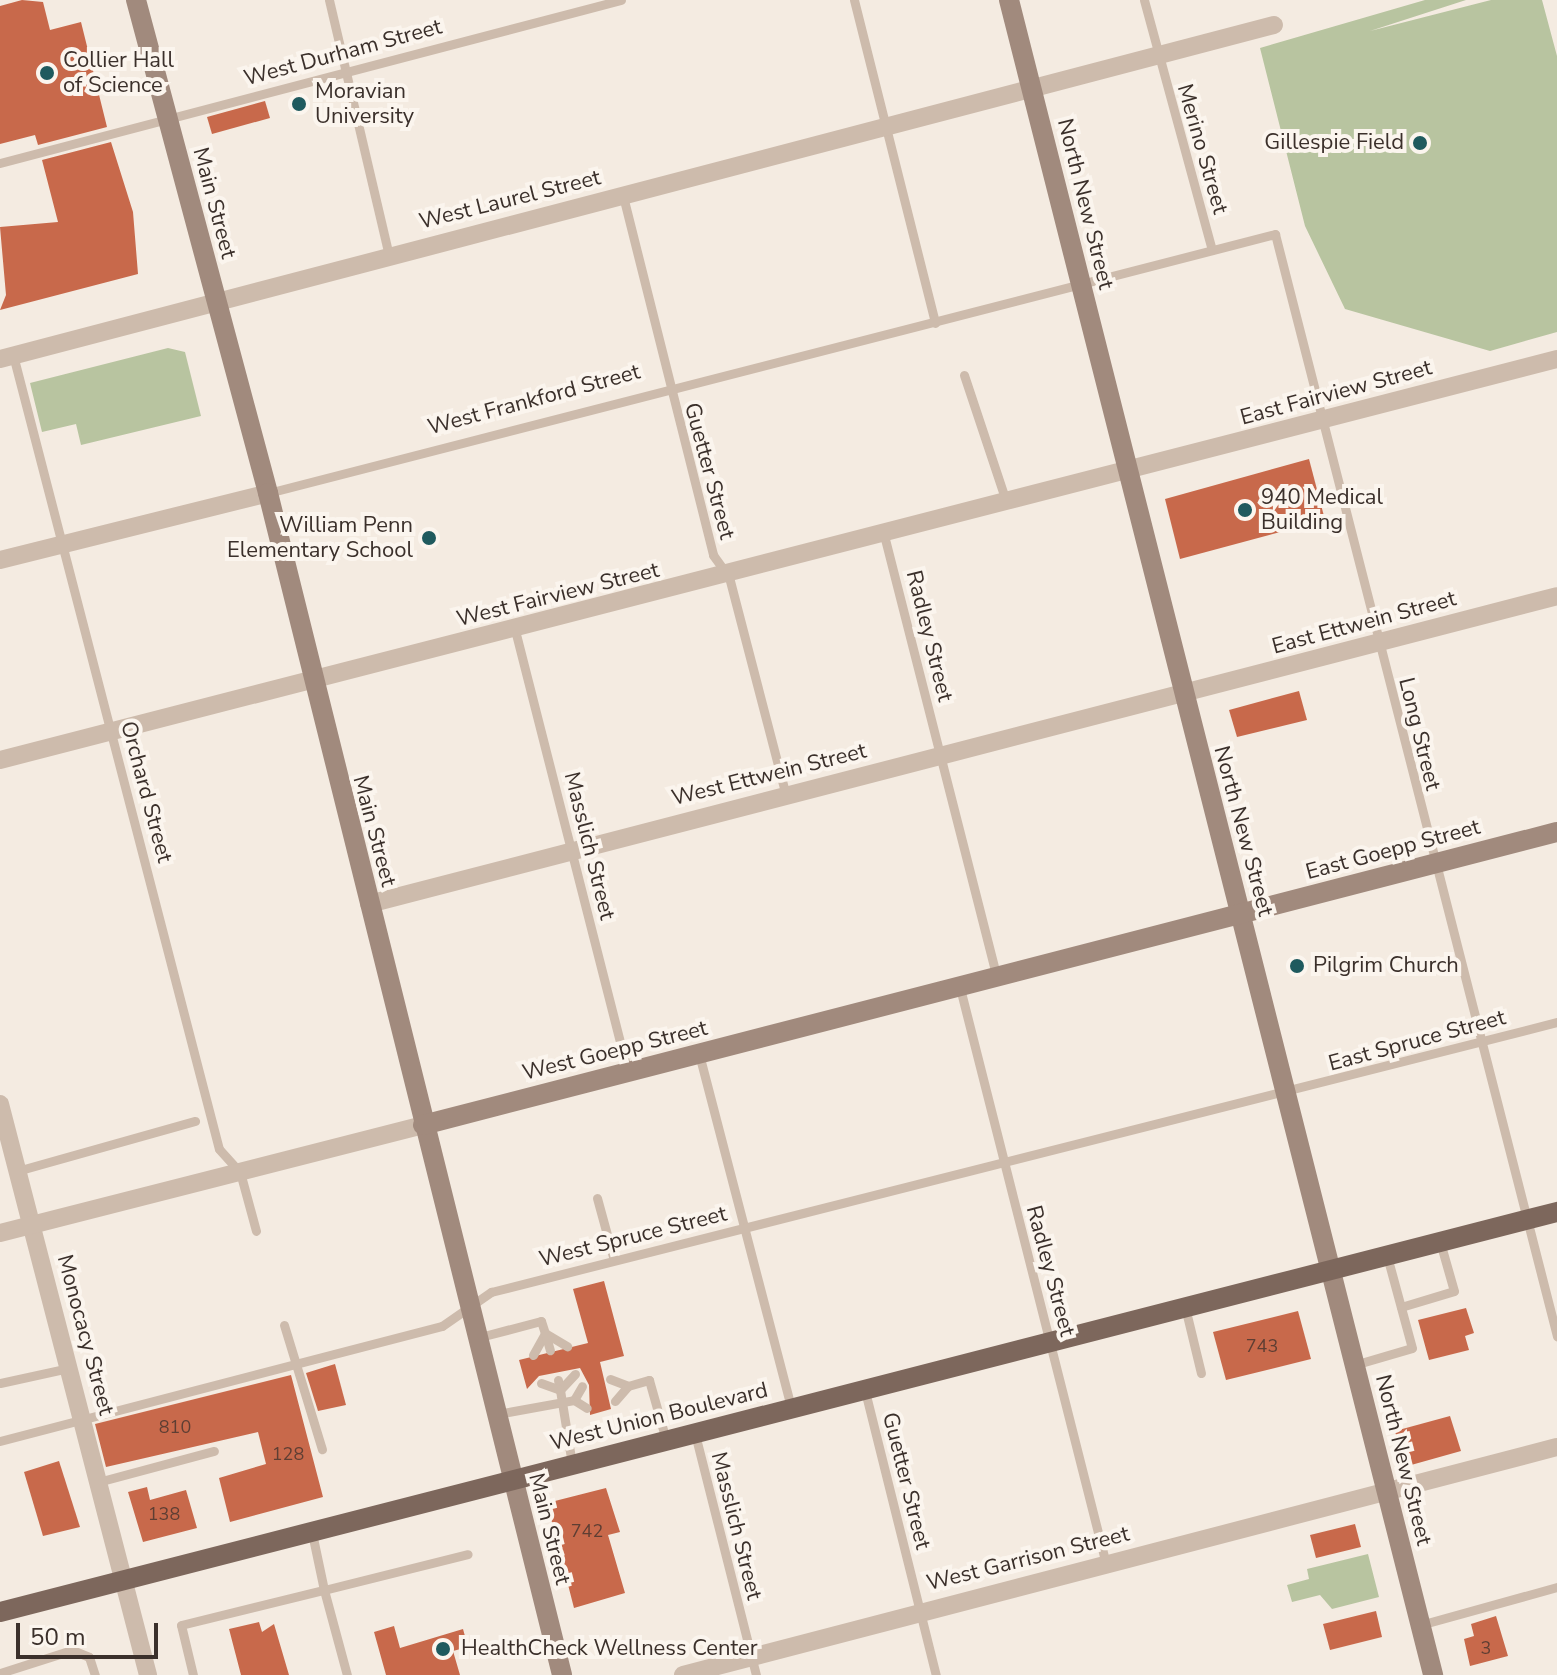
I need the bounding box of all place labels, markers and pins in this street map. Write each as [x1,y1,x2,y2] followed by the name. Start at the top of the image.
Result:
[63,47,174,98] place label: Collier Hall of Science
[38,64,56,82] marker: Collier Hall of Science
[315,78,414,130] place label: Moravian University
[290,95,308,113] marker: Moravian University
[1264,130,1404,156] place label: Gillespie Field
[1411,134,1429,152] marker: Gillespie Field
[1261,484,1383,536] place label: 940 Medical Building
[1236,501,1254,519] marker: 940 Medical Building
[227,512,413,564] place label: William Penn Elementary School
[420,529,438,547] marker: William Penn Elementary School
[1313,953,1459,979] place label: Pilgrim Church
[1288,957,1306,975] marker: Pilgrim Church
[461,1636,758,1662] place label: HealthCheck Wellness Center
[432,1638,454,1660] marker: HealthCheck Wellness Center

